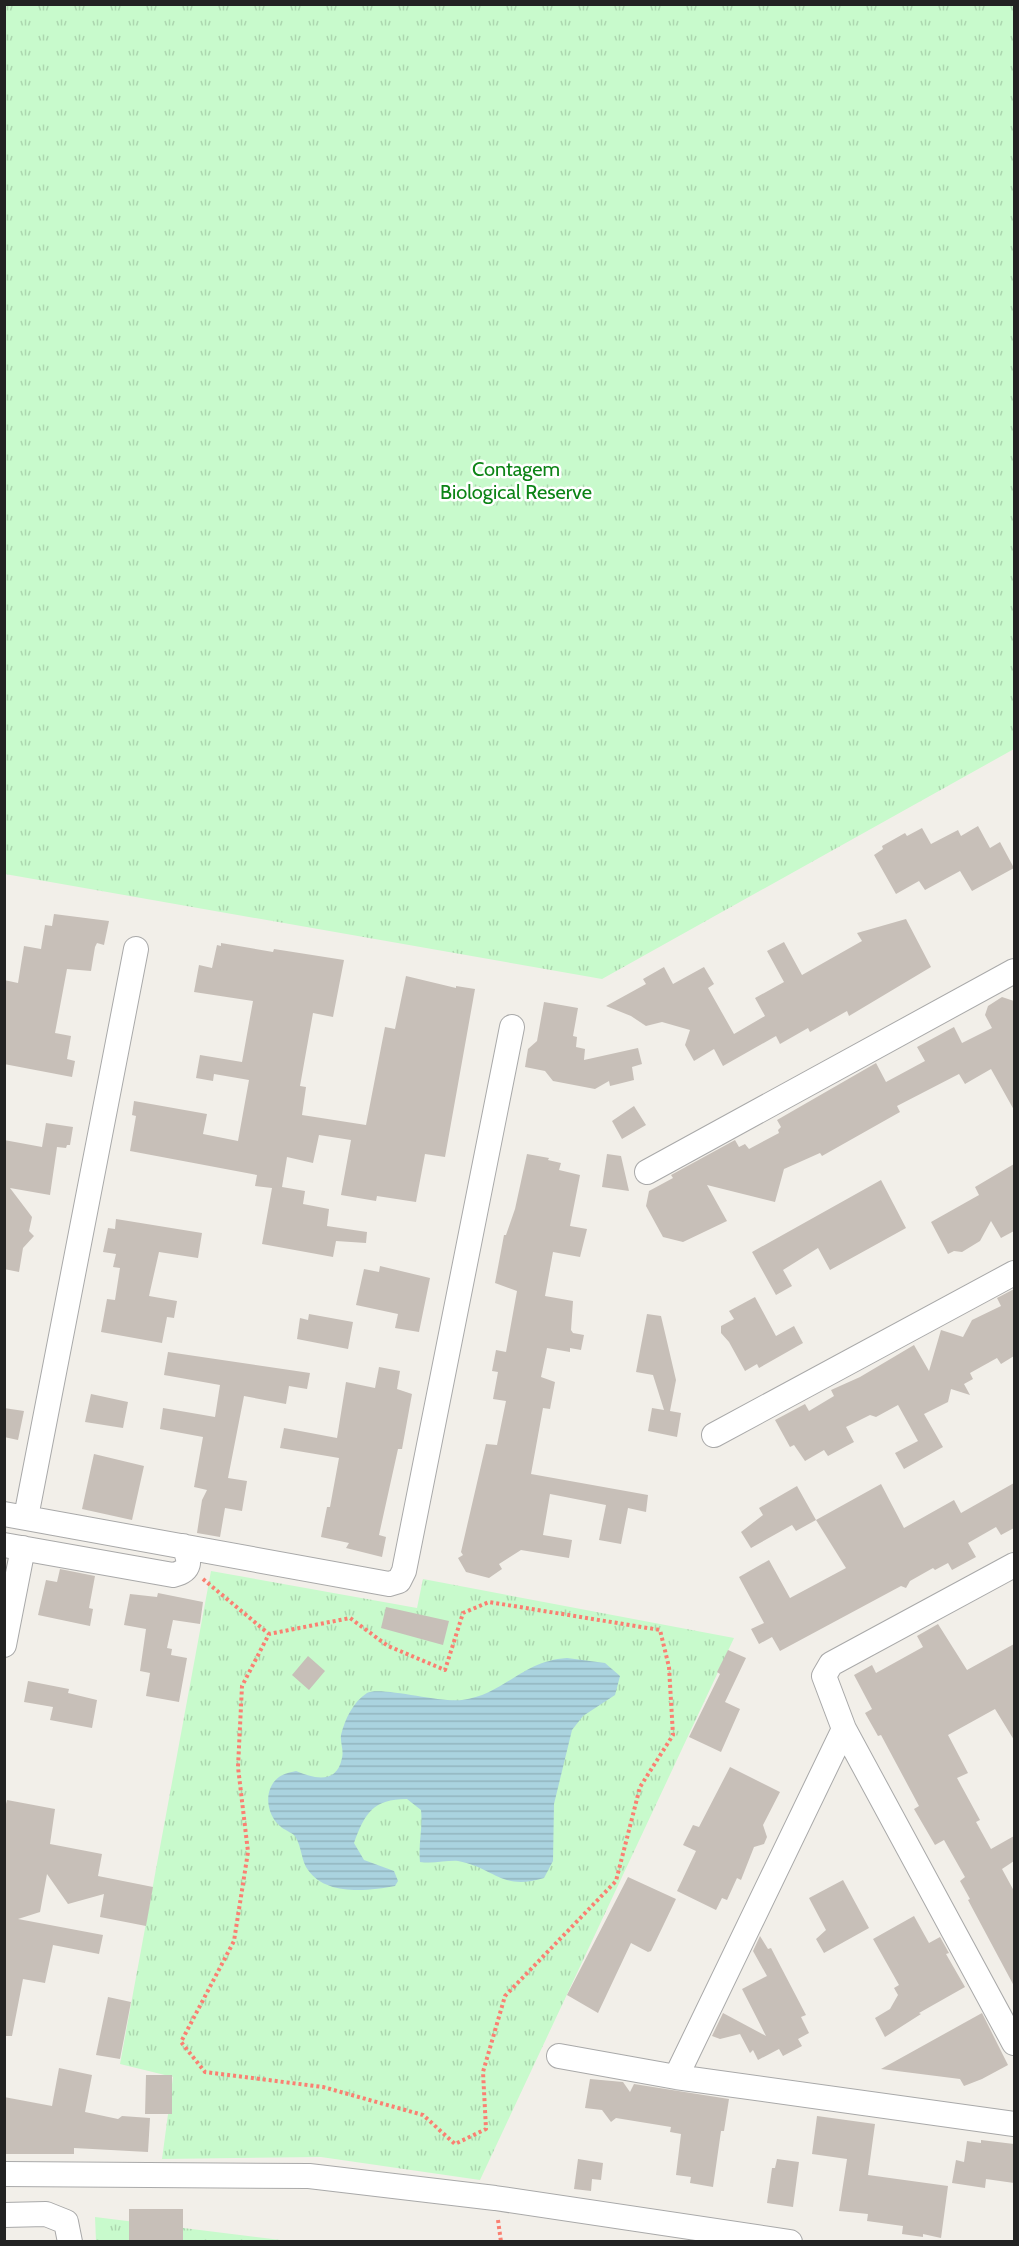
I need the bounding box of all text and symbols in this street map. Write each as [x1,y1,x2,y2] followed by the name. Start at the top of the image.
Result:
[440,457,592,504] park label: Contagem Biological Reserve

